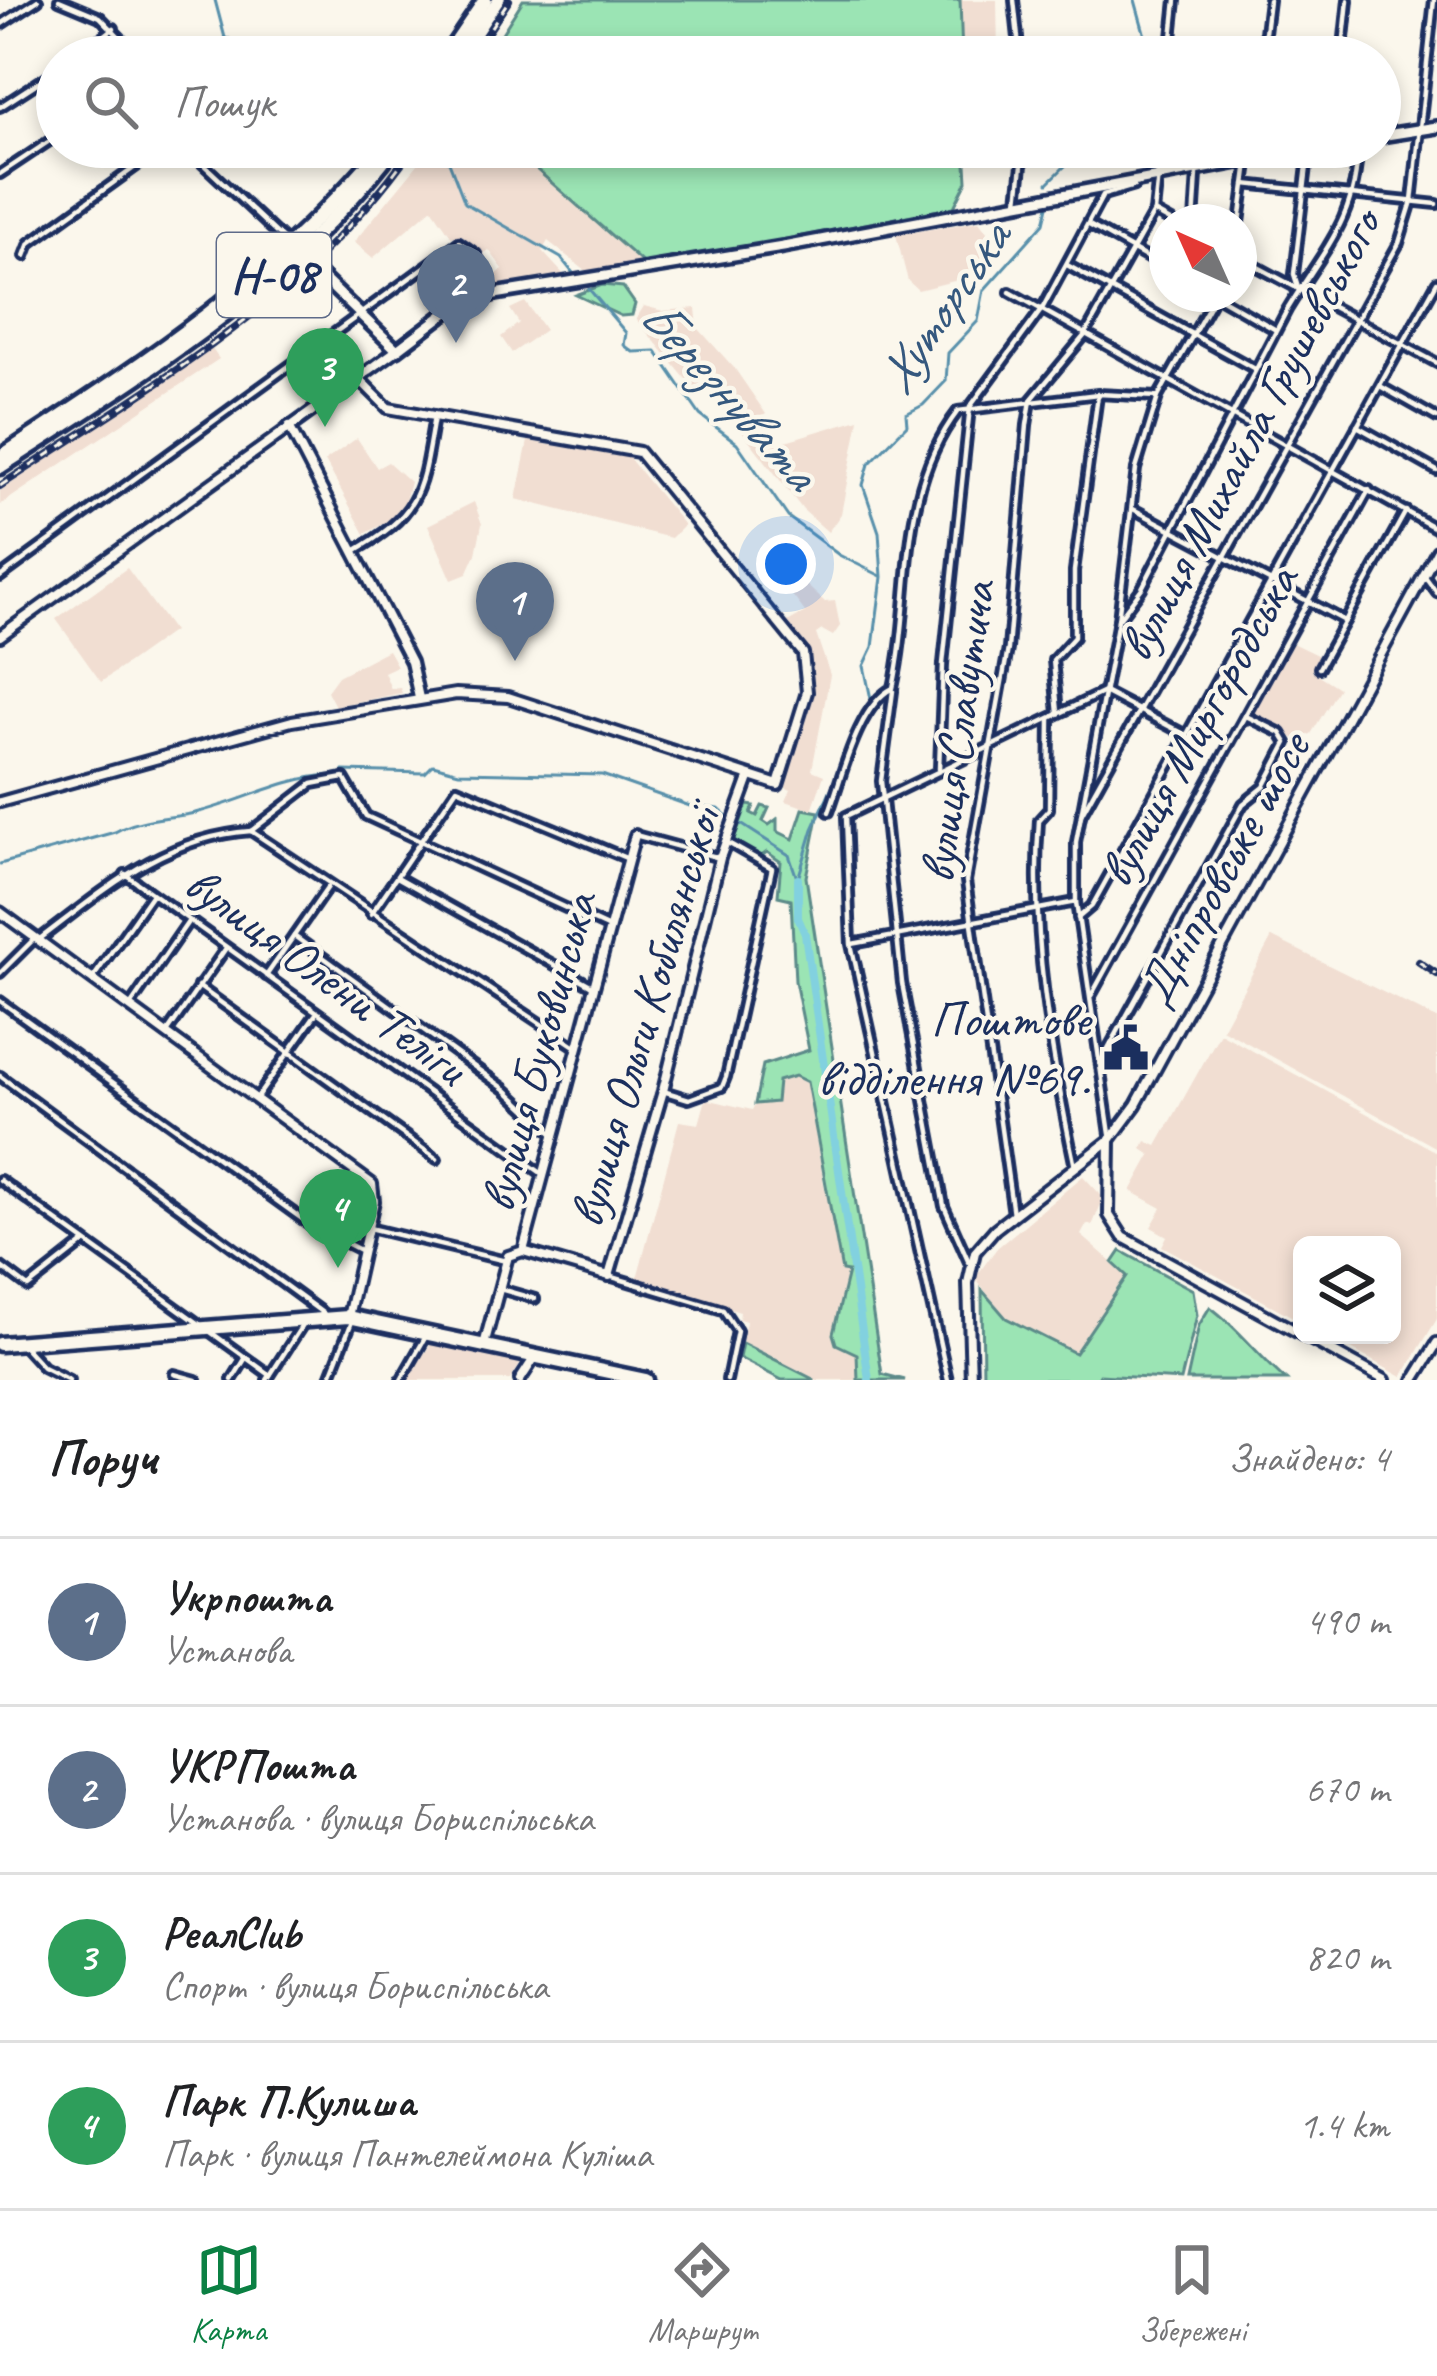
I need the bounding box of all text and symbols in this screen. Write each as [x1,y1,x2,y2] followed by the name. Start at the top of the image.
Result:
[36,36,1401,168] search box
[78,69,144,135] icon: search
[174,74,274,131] text: Пошук
[1103,194,1397,672] street label: вулиця Михайла Грушевського
[861,203,1028,406] water label: Хуторська
[1149,204,1257,312] north arrow
[217,233,331,317] road number: Н-08
[417,244,495,343] pin: 2
[625,283,836,506] water label: Березнувата
[286,328,364,427] pin: 3
[756,534,816,594] your location
[1083,551,1314,898] street label: вулиця Миргородська
[476,562,554,661] pin: 1
[904,574,1010,887] street label: вулиця Славутича
[1122,718,1326,1017] street label: Дніпровське шосе
[553,792,737,1234] street label: вулиця Ольги Кобилянської
[172,851,482,1101] street label: вулиця Олени Теліги
[465,882,612,1218] street label: вулиця Буковинська
[818,987,1093,1110] place label: Поштове відділення №69.
[1101,1023,1151,1073] public building icon: Поштове відділення №69.
[299,1169,377,1268] pin: 4
[1293,1236,1401,1344] map controls
[1293,1236,1401,1344] button: layers
[48,1426,157,1490] text: Поруч
[1228,1434,1389,1483] text: Знайдено: 4
[162,1569,331,1626] text: Укрпошта
[78,1597,96,1646] text: 1
[1305,1597,1389,1646] text: 490 m
[162,1626,292,1675] text: Установа
[162,1737,355,1794] text: УКРПошта
[78,1765,96,1814] text: 2
[1305,1765,1389,1814] text: 670 m
[162,1794,594,1843] text: Установа · вулиця Бориспільська
[162,1905,301,1962] text: РеалClub
[78,1933,96,1982] text: 3
[1305,1933,1389,1982] text: 820 m
[162,1962,548,2011] text: Спорт · вулиця Бориспільська
[162,2073,415,2130] text: Парк П.Кулиша
[78,2101,96,2150] text: 4
[1299,2101,1389,2150] text: 1.4 km
[162,2130,652,2179] text: Парк · вулиця Пантелеймона Куліша
[191,2237,266,2351] tab: Карта
[648,2237,757,2351] tab: Маршрут
[1139,2237,1246,2351] tab: Збережені

